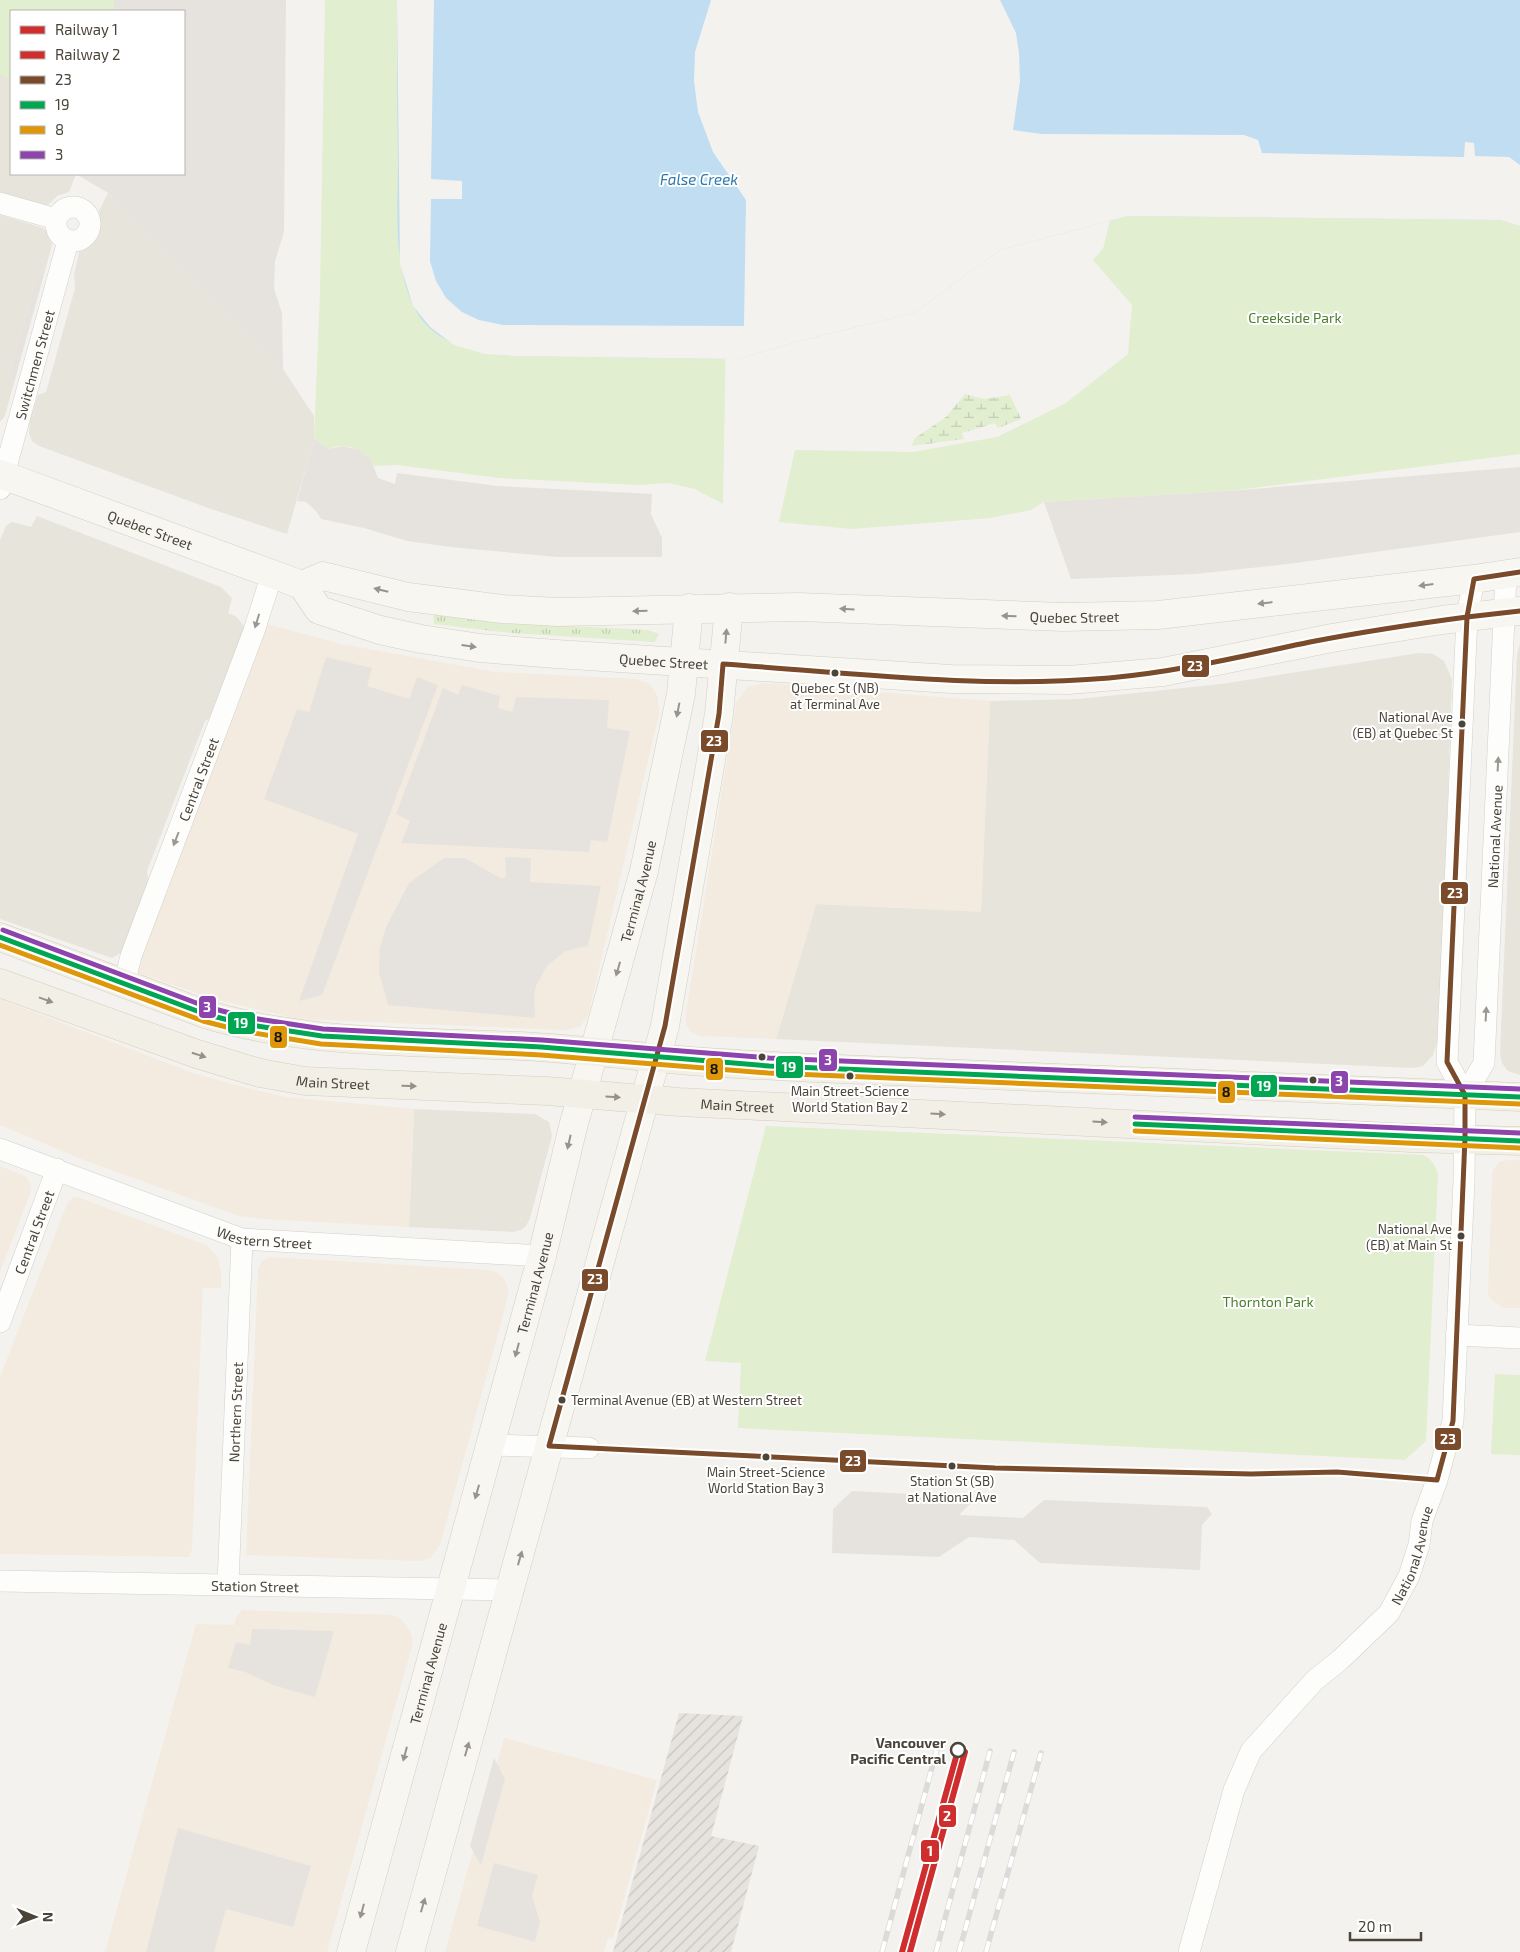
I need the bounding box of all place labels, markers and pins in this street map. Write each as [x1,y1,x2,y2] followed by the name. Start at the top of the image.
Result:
[830,668,840,678] marker: Quebec St (NB) at Terminal Ave
[790,680,880,712] place label: Quebec St (NB) at Terminal Ave
[1353,709,1453,741] place label: National Ave (EB) at Quebec St
[1457,719,1467,729] marker: National Ave (EB) at Quebec St
[757,1052,767,1062] unlabelled marker
[845,1071,855,1081] marker: Main Street-Science World Station Bay 2
[1308,1075,1318,1085] unlabelled marker
[791,1083,909,1115] place label: Main Street-Science World Station Bay 2
[1366,1221,1452,1253] place label: National Ave (EB) at Main St
[1456,1231,1466,1241] marker: National Ave (EB) at Main St
[571,1392,802,1408] place label: Terminal Avenue (EB) at Western Street
[557,1395,567,1405] marker: Terminal Avenue (EB) at Western Street
[761,1452,771,1462] marker: Main Street-Science World Station Bay 3
[947,1461,957,1471] marker: Station St (SB) at National Ave
[707,1464,825,1496] place label: Main Street-Science World Station Bay 3
[907,1473,997,1505] place label: Station St (SB) at National Ave
[850,1734,946,1767] place label: Vancouver Pacific Central
[950,1742,966,1758] marker: Vancouver Pacific Central

